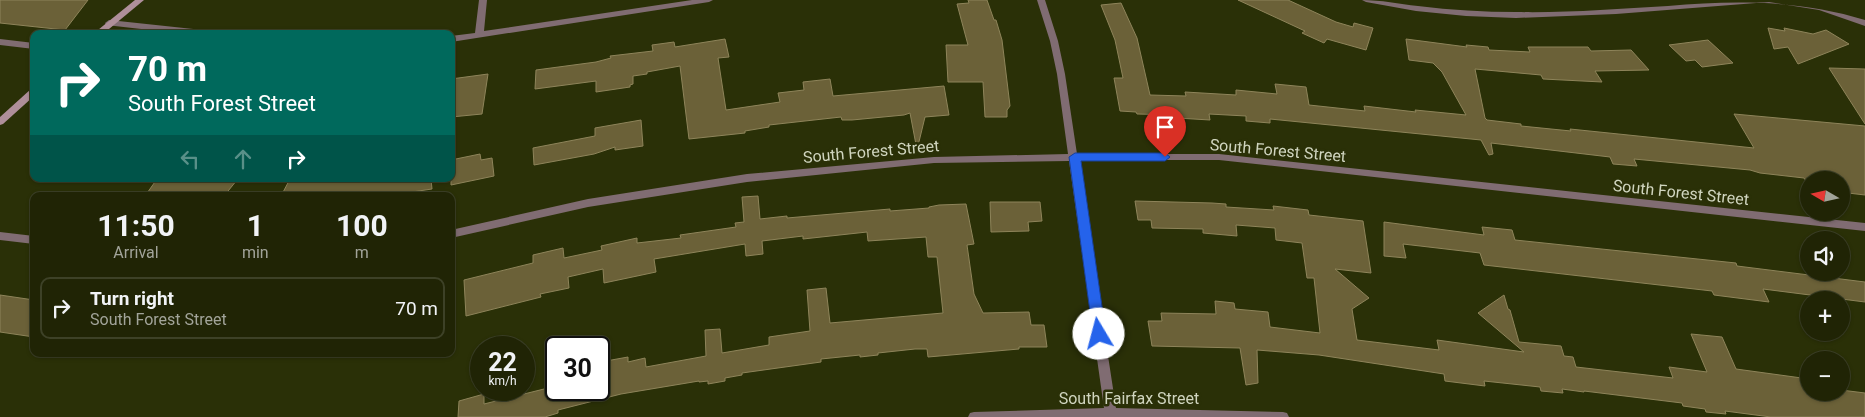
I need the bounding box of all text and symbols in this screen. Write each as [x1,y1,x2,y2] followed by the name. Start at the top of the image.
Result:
[128,49,207,90] text: 70 m
[45,50,110,115] icon: right
[128,91,316,116] text: South Forest Street
[1144,106,1186,157] pin
[1151,113,1179,141] icon: arrive
[1209,135,1347,166] street label: South Forest Street
[802,136,940,167] street label: South Forest Street
[176,145,204,173] icon: left
[229,145,257,173] icon: ahead
[282,145,310,173] icon: right
[1800,171,1850,221] north arrow
[1800,171,1850,401] map controls
[1612,176,1750,209] street label: South Forest Street
[97,208,175,243] text: 11:50
[247,208,264,243] text: 1
[336,208,388,243] text: 100
[1800,231,1850,281] button: sound
[113,243,159,262] text: Arrival
[242,243,269,262] text: min
[355,243,369,262] text: m
[90,287,174,310] text: Turn right
[1800,291,1850,341] button: +
[47,294,75,322] icon: right
[395,297,438,320] text: 70 m
[1072,307,1124,359] position arrow
[90,310,227,329] text: South Forest Street
[545,336,610,401] speed limit sign: 30
[488,348,517,377] text: 22
[1800,351,1850,401] button: −
[488,374,517,388] text: km/h
[1059,389,1199,408] street label: South Fairfax Street

